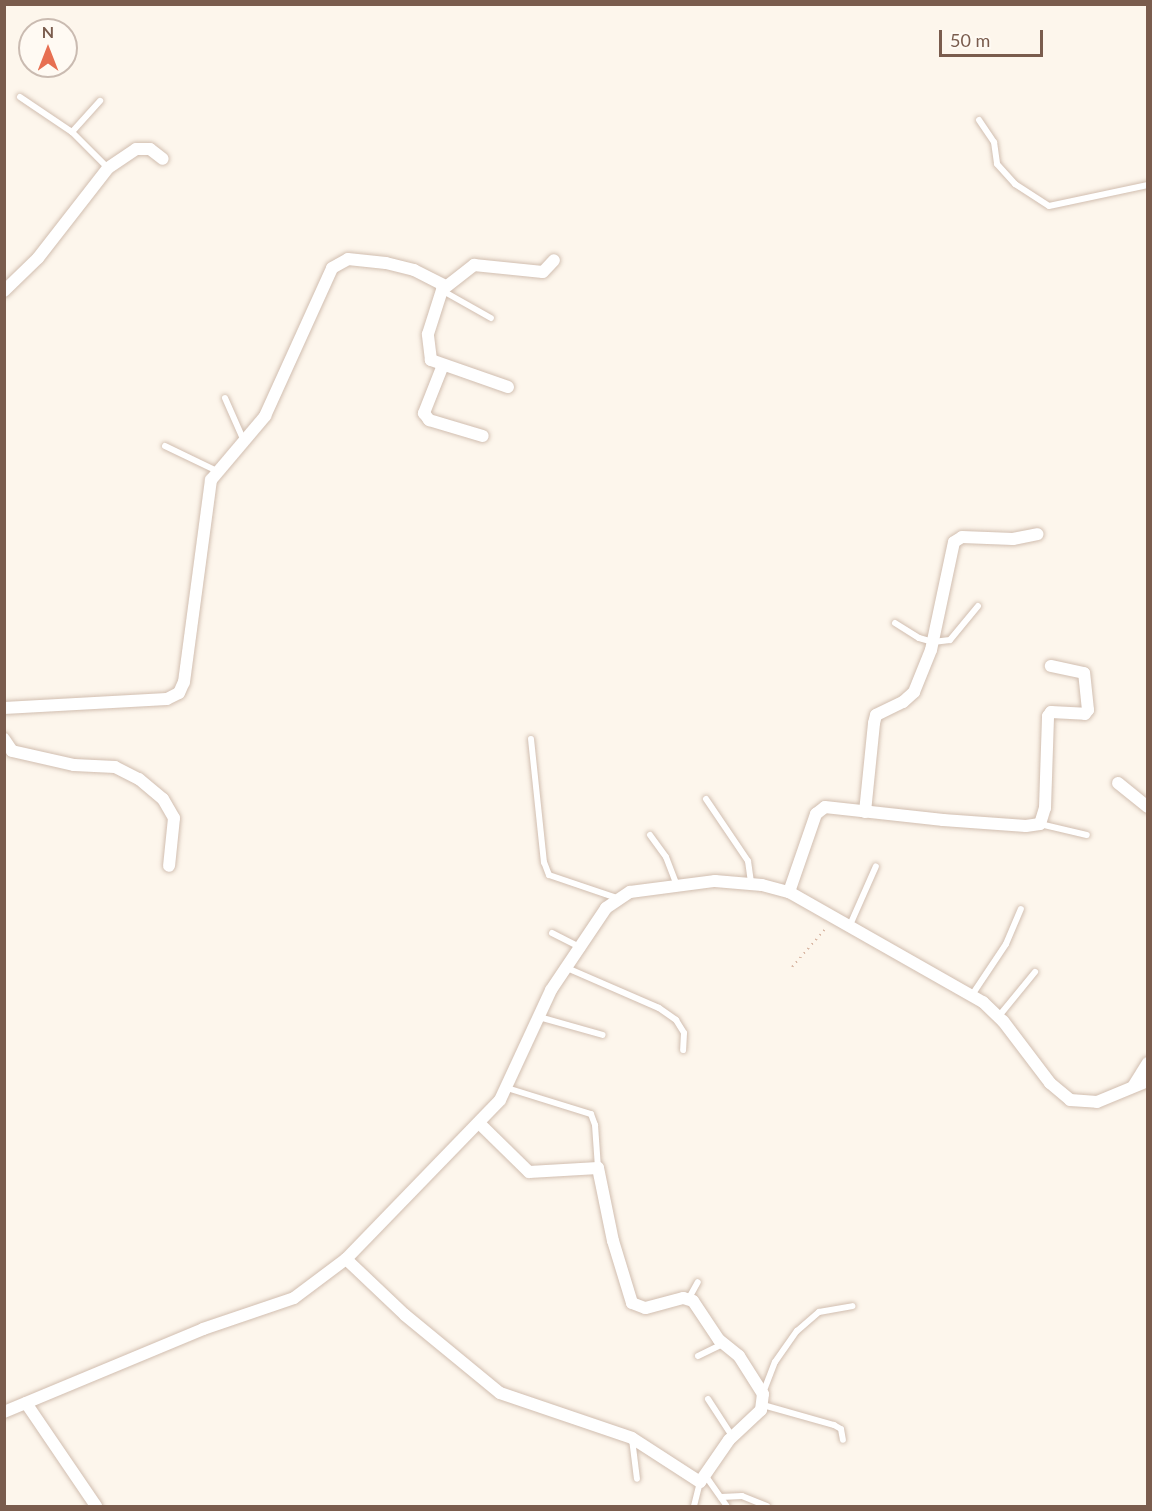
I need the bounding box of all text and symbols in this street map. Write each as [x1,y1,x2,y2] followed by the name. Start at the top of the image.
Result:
[18,18,78,78] north arrow
[942,18,1046,56] scale bar
[42,22,54,41] text: N
[950,29,990,51] text: 50 m

